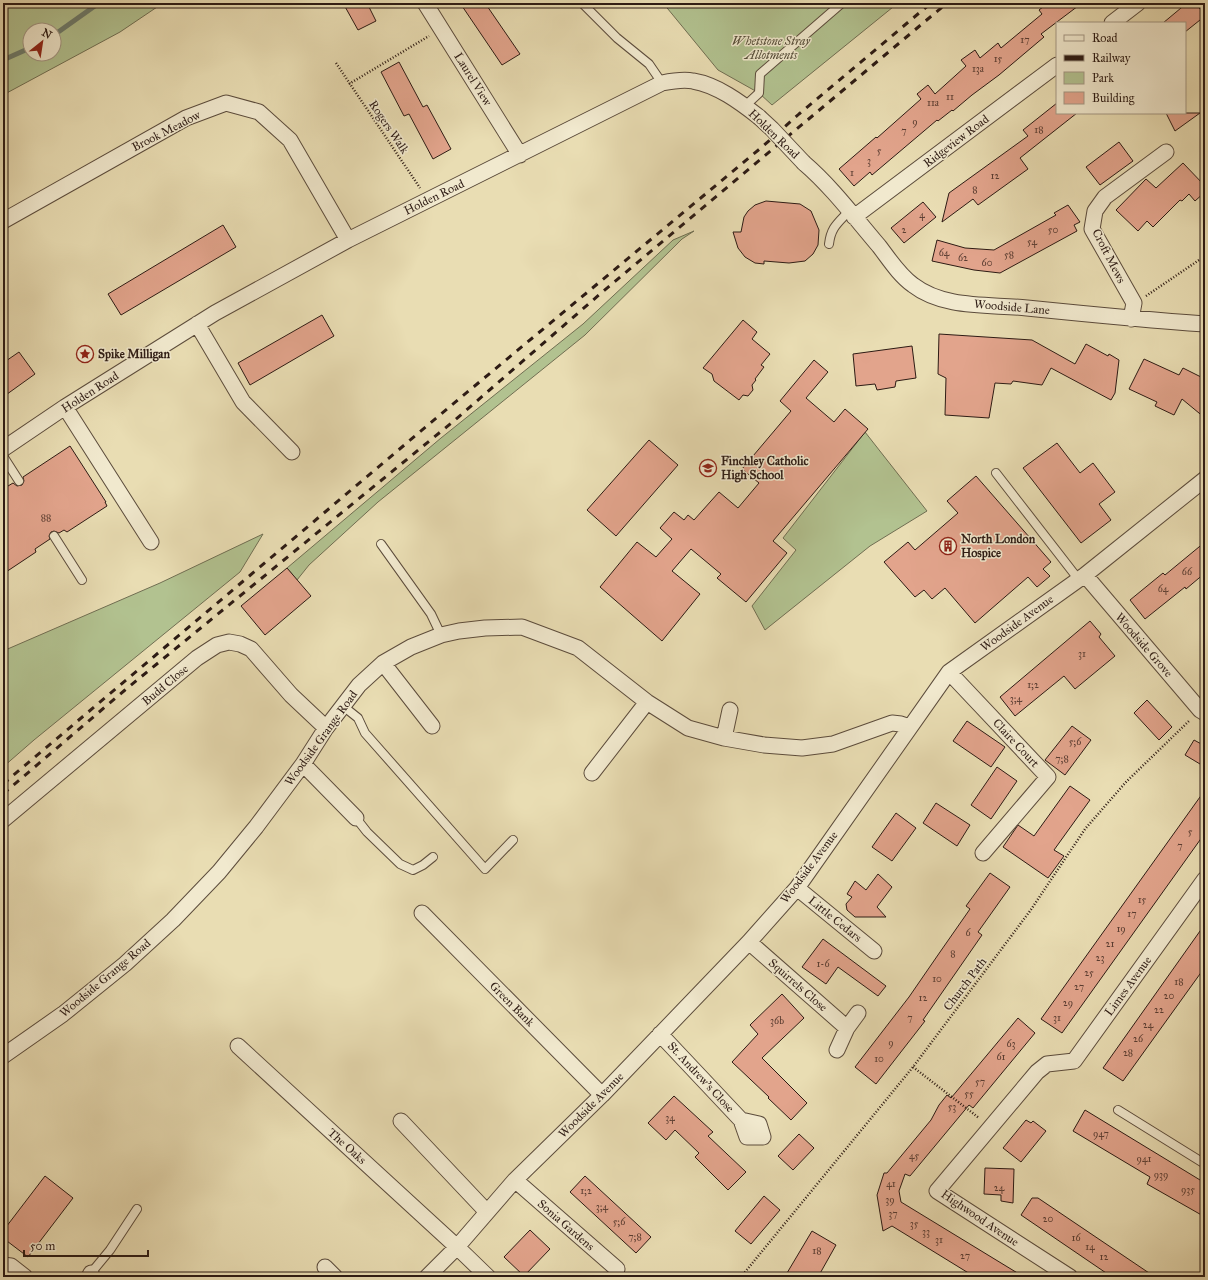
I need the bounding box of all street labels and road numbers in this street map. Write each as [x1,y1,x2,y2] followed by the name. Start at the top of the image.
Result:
[451,50,495,108] street label: Laurel View
[365,98,412,157] street label: Rogers Walk
[746,106,802,162] street label: Holden Road
[129,108,203,154] street label: Brook Meadow
[921,112,992,171] street label: Ridgeview Road
[402,176,466,218] street label: Holden Road
[1089,226,1129,286] street label: Croft Mews
[974,297,1050,317] street label: Woodside Lane
[59,368,121,416] street label: Holden Road
[978,592,1056,654] street label: Woodside Avenue
[1112,610,1176,680] street label: Woodside Grove
[139,662,191,708] street label: Budd Close
[282,688,361,789] street label: Woodside Grange Road
[990,716,1043,771] street label: Claire Court
[777,828,841,906] street label: Woodside Avenue
[806,893,864,945] street label: Little Cedars
[57,936,154,1021] street label: Woodside Grange Road
[1102,953,1154,1019] street label: Limes Avenue
[941,955,990,1013] street label: Church Path
[765,956,830,1015] street label: Squirrels Close
[487,979,538,1030] street label: Green Bank
[665,1039,737,1115] street label: St. Andrew's Close
[555,1069,627,1141] street label: Woodside Avenue
[325,1125,369,1167] street label: The Oaks
[938,1187,1021,1250] street label: Highwood Avenue
[535,1197,597,1253] street label: Sonia Gardens

